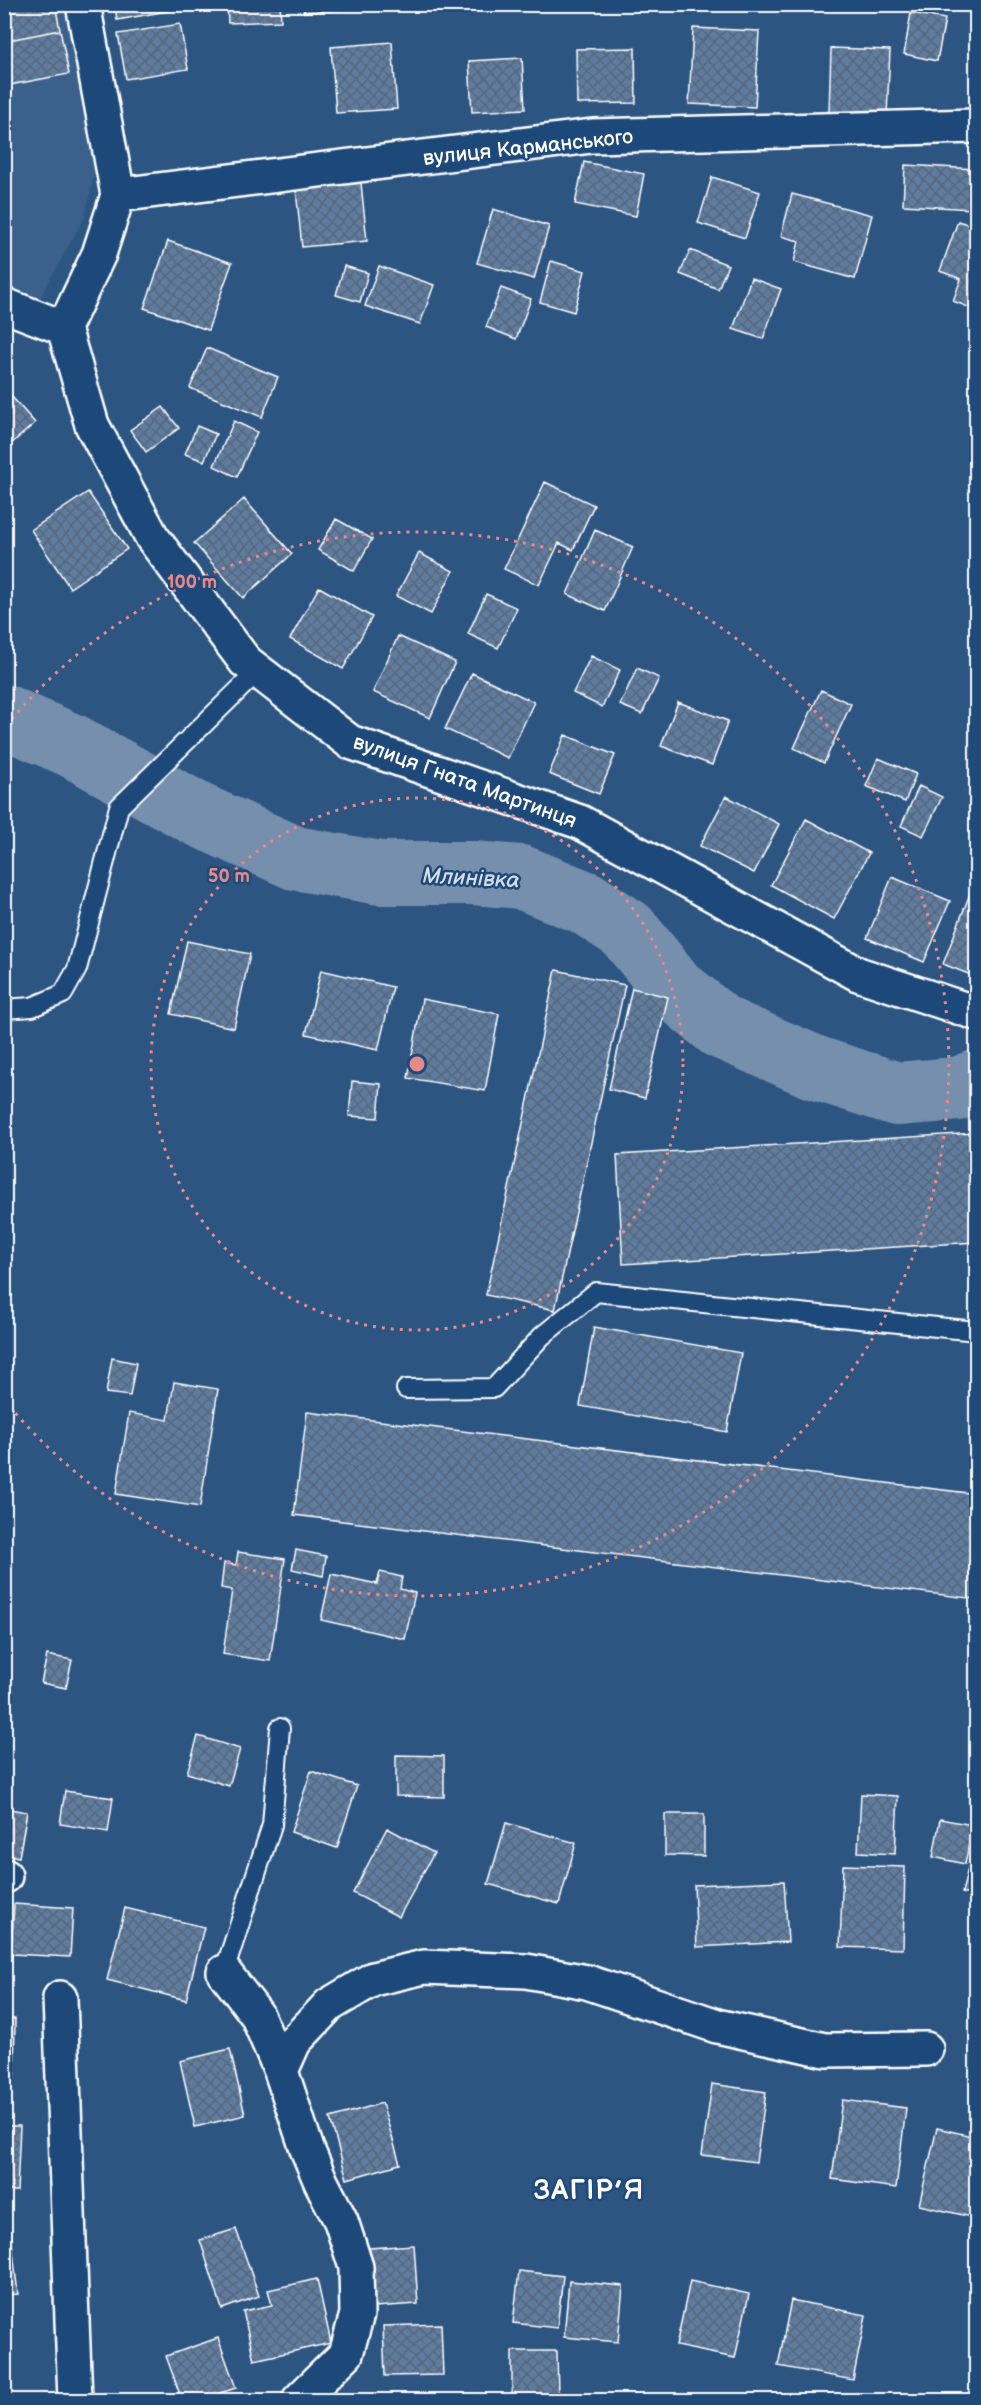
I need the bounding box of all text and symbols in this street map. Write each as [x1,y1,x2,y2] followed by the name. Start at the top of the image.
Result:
[422,124,634,171] street label: вулиця Карманського
[167,572,217,593] text: 100 m
[350,729,580,834] street label: вулиця Гната Мартинця
[422,862,520,895] water label: Млинівка
[208,866,250,887] text: 50 m
[407,1054,427,1074] centre of rings
[533,2175,645,2207] district label: ЗАГІР’Я

